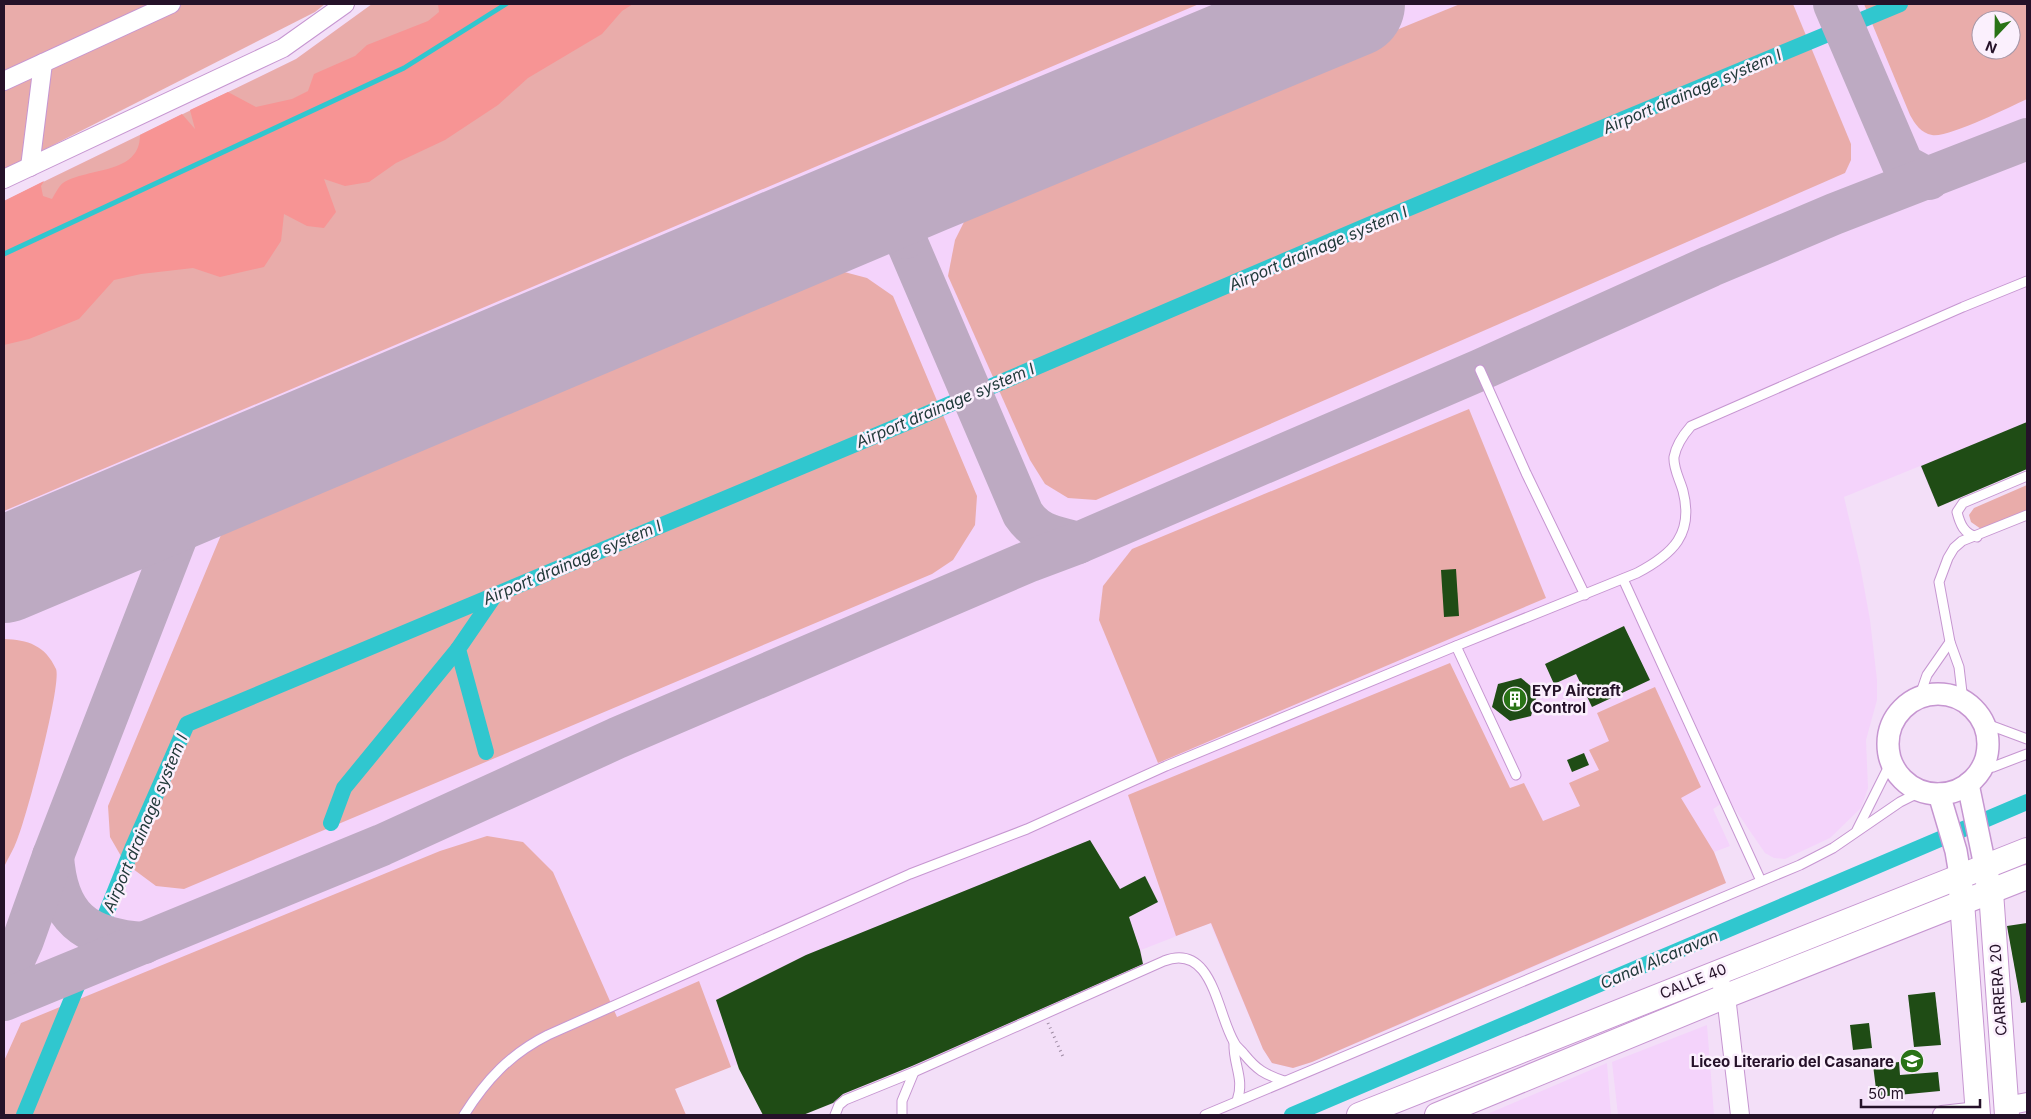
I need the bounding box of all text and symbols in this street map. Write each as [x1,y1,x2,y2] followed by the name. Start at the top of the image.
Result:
[1971,10,2021,60] north arrow
[1983,38,1999,57] text: N
[1599,44,1785,138] water label: Airport drainage system I
[1225,201,1411,295] water label: Airport drainage system I
[852,358,1038,452] water label: Airport drainage system I
[479,515,665,609] water label: Airport drainage system I
[1532,681,1621,717] place label: EYP Aircraft Control
[1502,686,1528,712] building icon: EYP Aircraft Control
[98,730,192,916] water label: Airport drainage system I
[1597,925,1721,993] water label: Canal Alcaravan
[1985,943,2011,1037] street label: CARRERA 20
[1657,959,1729,1003] street label: CALLE 40
[1899,1048,1925,1074] school or university icon: Liceo Literario del Casanare
[1691,1052,1894,1071] place label: Liceo Literario del Casanare
[1861,1076,1980,1108] scale bar
[1868,1084,1904,1103] text: 50 m

